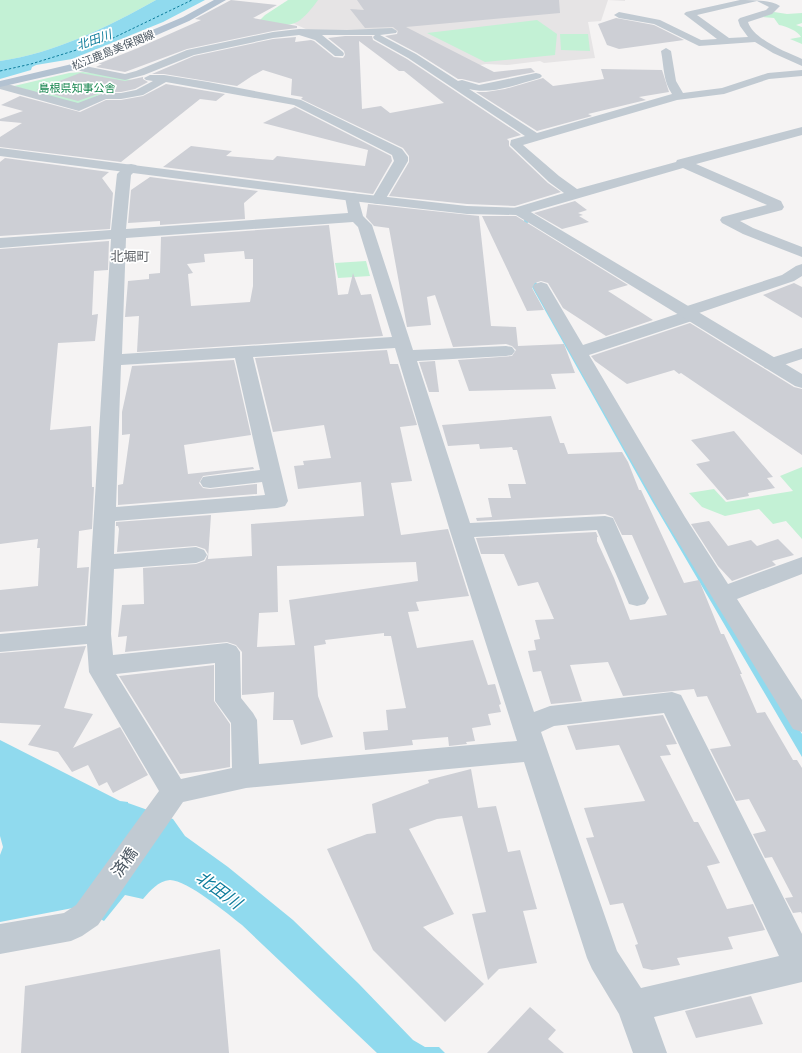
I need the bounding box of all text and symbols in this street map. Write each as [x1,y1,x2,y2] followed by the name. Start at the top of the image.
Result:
[75,27,115,52] water label: 北田川
[70,28,156,73] street label: 松江鹿島美保関線
[39,82,116,95] park label: 島根県知事公舎
[110,249,150,264] district label: 北堀町
[107,844,141,881] street label: 済橋
[192,867,247,914] water label: 北田川

